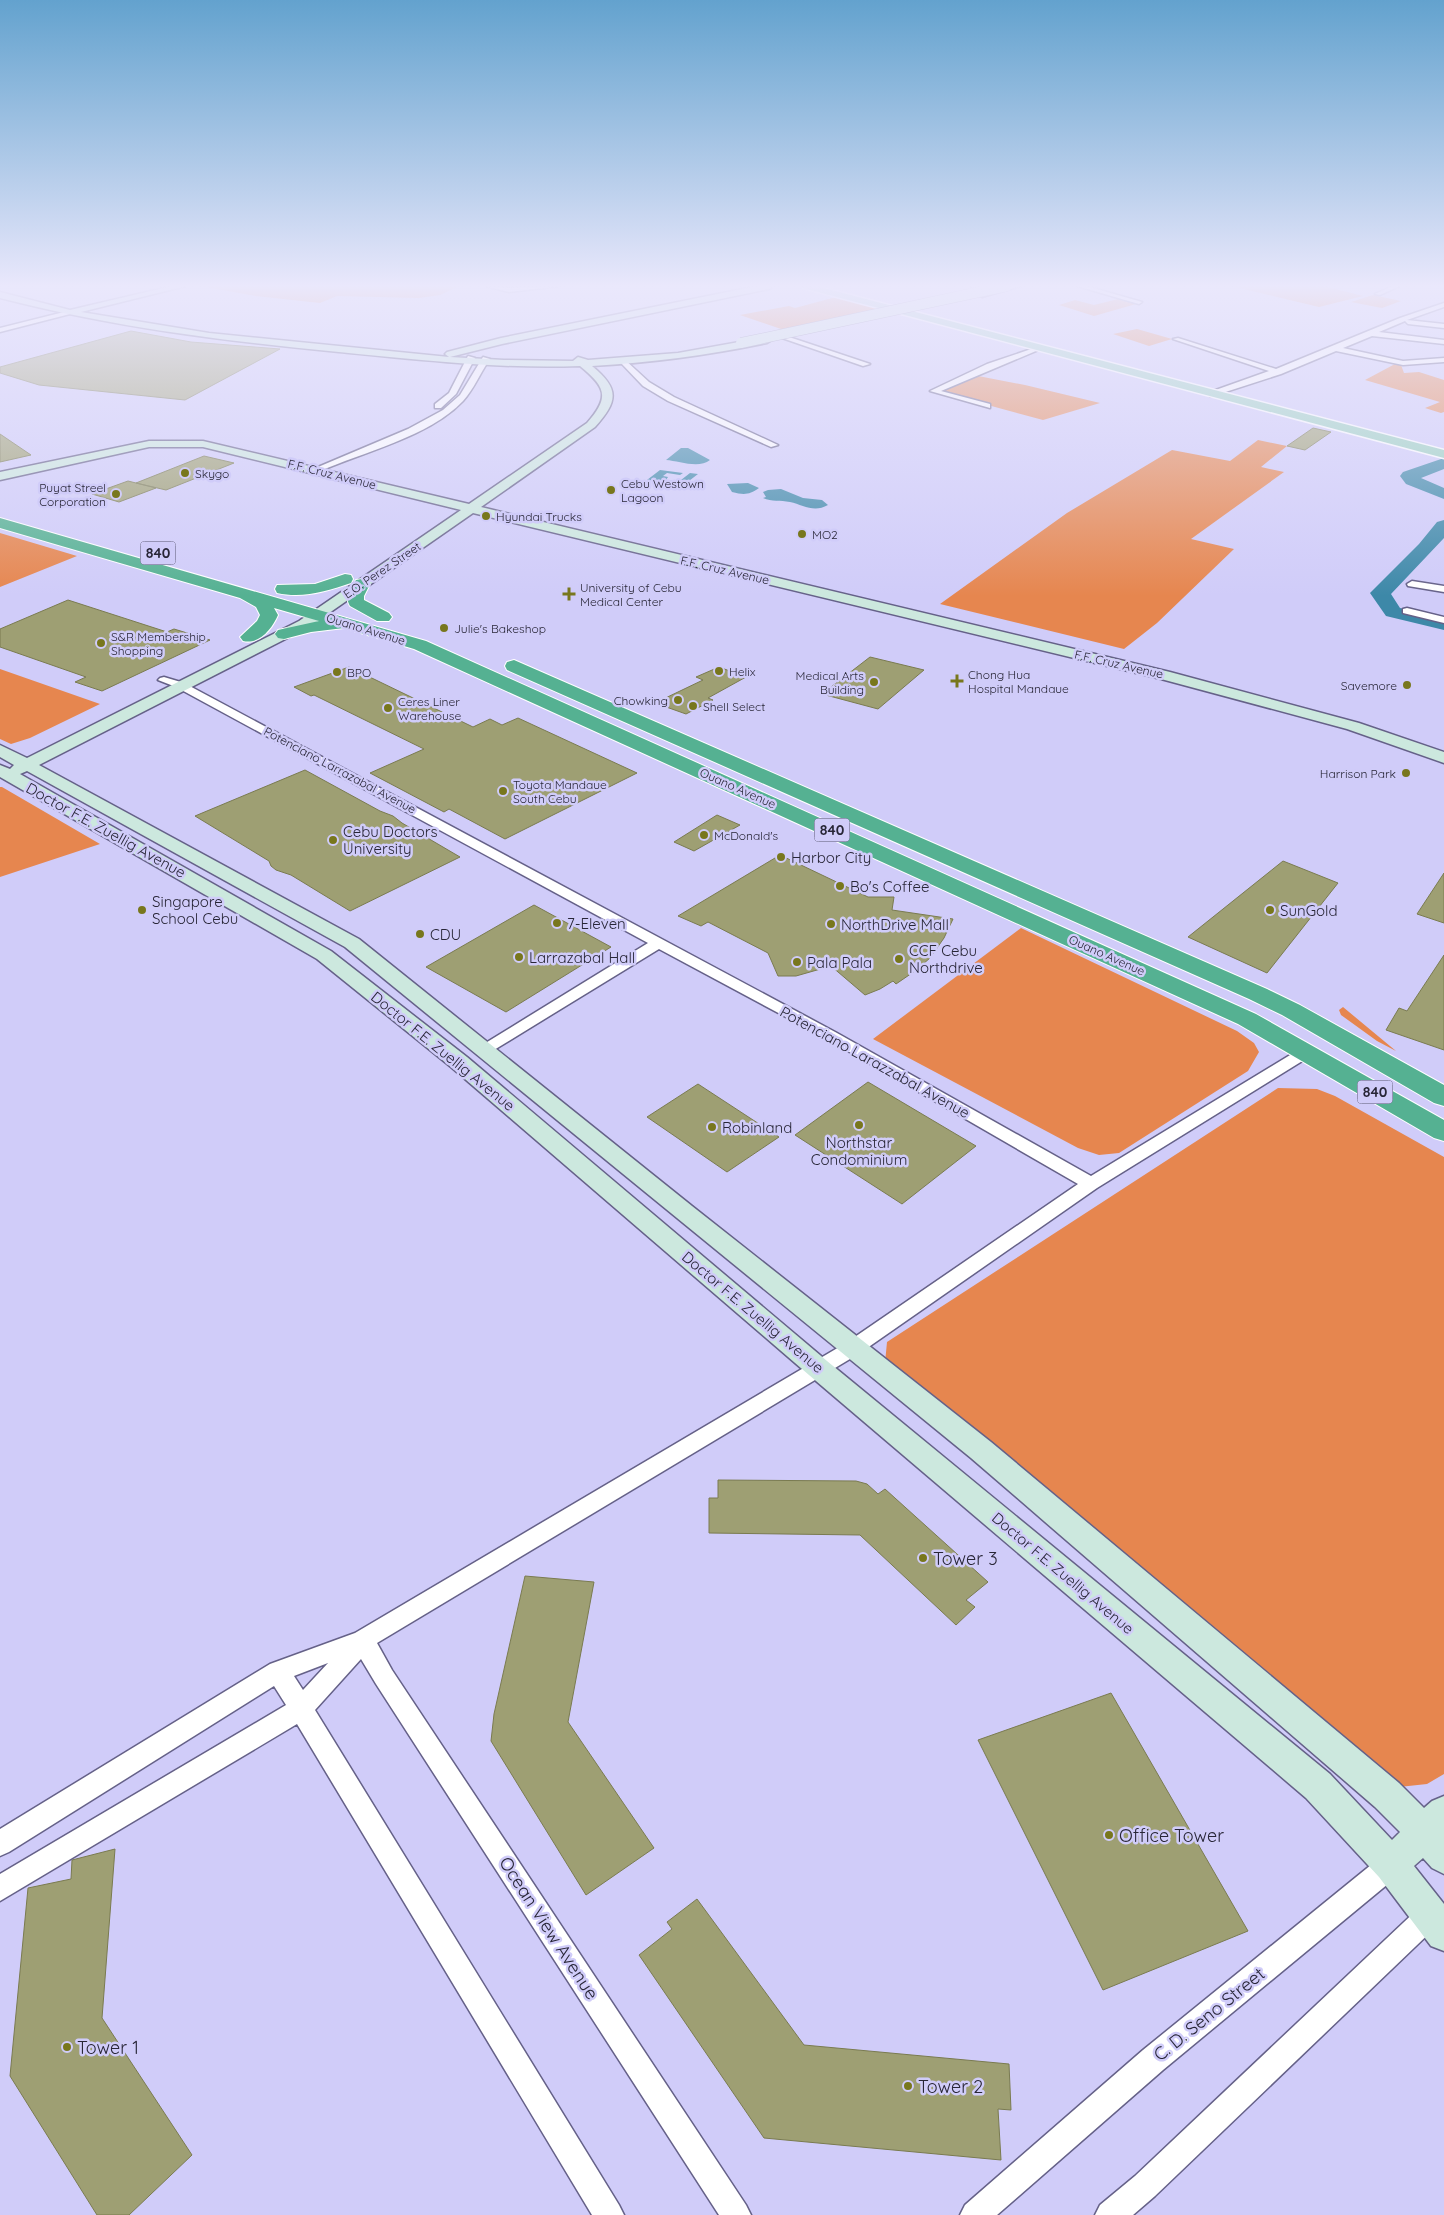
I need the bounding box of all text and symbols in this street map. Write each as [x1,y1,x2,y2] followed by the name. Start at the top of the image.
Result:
[286,456,378,492] street label: F.F. Cruz Avenue
[195,466,229,481] place label: Skygo
[179,467,191,479] marker: Skygo
[621,476,704,505] place label: Cebu Westown Lagoon
[39,480,106,509] place label: Puyat Streel Corporation
[605,484,617,496] marker: Cebu Westown Lagoon
[110,488,122,500] marker: Puyat Streel Corporation
[496,509,582,524] place label: Hyundai Trucks
[480,510,492,522] marker: Hyundai Trucks
[812,527,838,542] place label: MO2
[796,528,808,540] marker: MO2
[340,539,424,601] street label: E.O. Perez Street
[140,542,176,564] road number: 840
[679,553,771,588] street label: F.F. Cruz Avenue
[580,580,682,609] place label: University of Cebu Medical Center
[562,587,576,601] marker: University of Cebu Medical Center
[325,610,408,648] street label: Ouano Avenue
[454,621,546,636] place label: Julie's Bakeshop
[438,622,450,634] marker: Julie's Bakeshop
[111,629,206,658] place label: S&R Membership Shopping
[95,637,107,649] marker: S&R Membership Shopping
[1073,647,1165,682] street label: F.F. Cruz Avenue
[729,664,756,679] place label: Helix
[347,665,371,680] place label: BPO
[713,665,725,677] marker: Helix
[331,666,343,678] marker: BPO
[968,667,1069,696] place label: Chong Hua Hospital Mandaue
[796,668,864,697] place label: Medical Arts Building
[950,674,964,688] marker: Chong Hua Hospital Mandaue
[868,676,880,688] marker: Medical Arts Building
[1341,678,1397,693] place label: Savemore
[1401,679,1413,691] marker: Savemore
[614,693,668,708] place label: Chowking
[398,694,461,723] place label: Ceres Liner Warehouse
[672,694,684,706] marker: Chowking
[703,699,765,714] place label: Shell Select
[687,700,699,712] marker: Shell Select
[382,702,394,714] marker: Ceres Liner Warehouse
[261,723,419,817] street label: Potenciano Larrazabal Avenue
[698,765,779,812] street label: Ouano Avenue
[1320,766,1396,781] place label: Harrison Park
[1400,767,1412,779] marker: Harrison Park
[513,777,607,806] place label: Toyota Mandaue South Cebu
[23,778,189,882] street label: Doctor F.E. Zuellig Avenue
[497,785,509,797] marker: Toyota Mandaue South Cebu
[814,818,850,842] road number: 840
[343,822,438,858] place label: Cebu Doctors University
[714,828,779,843] place label: McDonald's
[698,829,710,841] marker: McDonald's
[327,834,339,846] marker: Cebu Doctors University
[791,848,871,867] place label: Harbor City
[775,851,787,863] marker: Harbor City
[850,877,929,896] place label: Bo's Coffee
[834,880,846,892] marker: Bo's Coffee
[152,892,238,928] place label: Singapore School Cebu
[1280,901,1338,920] place label: SunGold
[136,904,148,916] marker: Singapore School Cebu
[1264,904,1276,916] marker: SunGold
[567,914,626,933] place label: 7-Eleven
[841,915,949,934] place label: NorthDrive Mall
[551,917,563,929] marker: 7-Eleven
[825,918,837,930] marker: NorthDrive Mall
[430,925,461,944] place label: CDU
[414,928,426,940] marker: CDU
[1067,932,1148,979] street label: Ouano Avenue
[909,941,983,977] place label: CCF Cebu Northdrive
[529,948,635,967] place label: Larrazabal Hall
[513,951,525,963] marker: Larrazabal Hall
[807,953,872,972] place label: Pala Pala
[893,953,905,965] marker: CCF Cebu Northdrive
[791,956,803,968] marker: Pala Pala
[367,987,519,1115] street label: Doctor F.E. Zuellig Avenue
[777,1002,973,1122] street label: Potenciano Larazzabal Avenue
[1358,1080,1392,1104] road number: 840
[722,1118,792,1137] place label: Robinland
[853,1119,865,1131] marker: Northstar Condominium
[706,1121,718,1133] marker: Robinland
[811,1133,907,1169] place label: Northstar Condominium
[678,1247,828,1377] street label: Doctor F.E. Zuellig Avenue
[988,1508,1138,1638] street label: Doctor F.E. Zuellig Avenue
[933,1547,998,1570] place label: Tower 3
[917,1552,929,1564] marker: Tower 3
[1119,1824,1224,1847] place label: Office Tower
[1103,1829,1115,1841] marker: Office Tower
[494,1852,604,2004] street label: Ocean View Avenue
[1149,1962,1269,2066] street label: C. D. Seno Street
[77,2036,139,2059] place label: Tower 1
[61,2041,73,2053] marker: Tower 1
[918,2075,983,2098] place label: Tower 2
[902,2080,914,2092] marker: Tower 2

